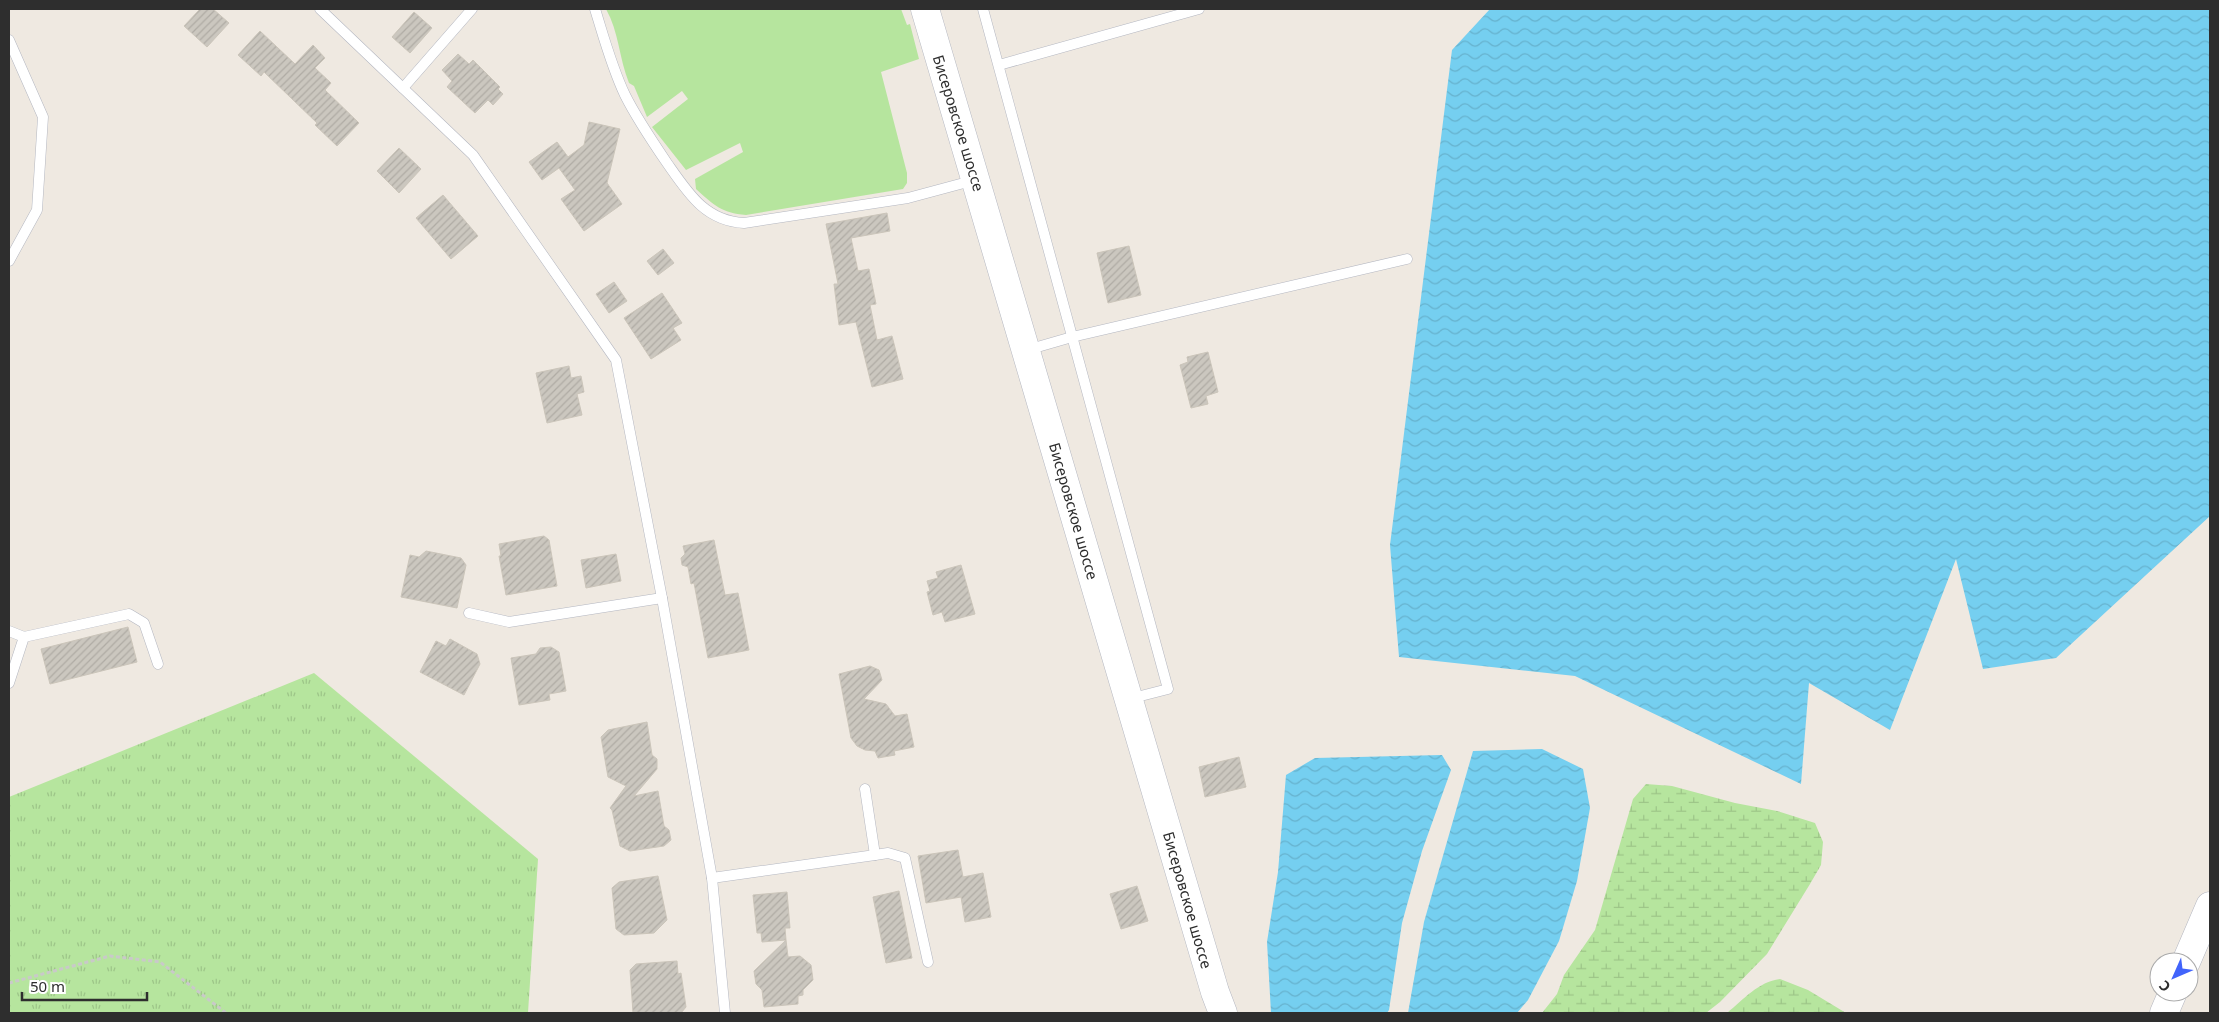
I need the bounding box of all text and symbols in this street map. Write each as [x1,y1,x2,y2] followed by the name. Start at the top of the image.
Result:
[929,52,989,194] street label: Бисеровское шоссе
[1045,440,1103,582] street label: Бисеровское шоссе
[1159,829,1217,971] street label: Бисеровское шоссе
[2149,952,2199,1002] north arrow
[22,970,148,1002] scale bar
[30,976,65,996] text: 50 m
[2155,977,2174,996] text: С

